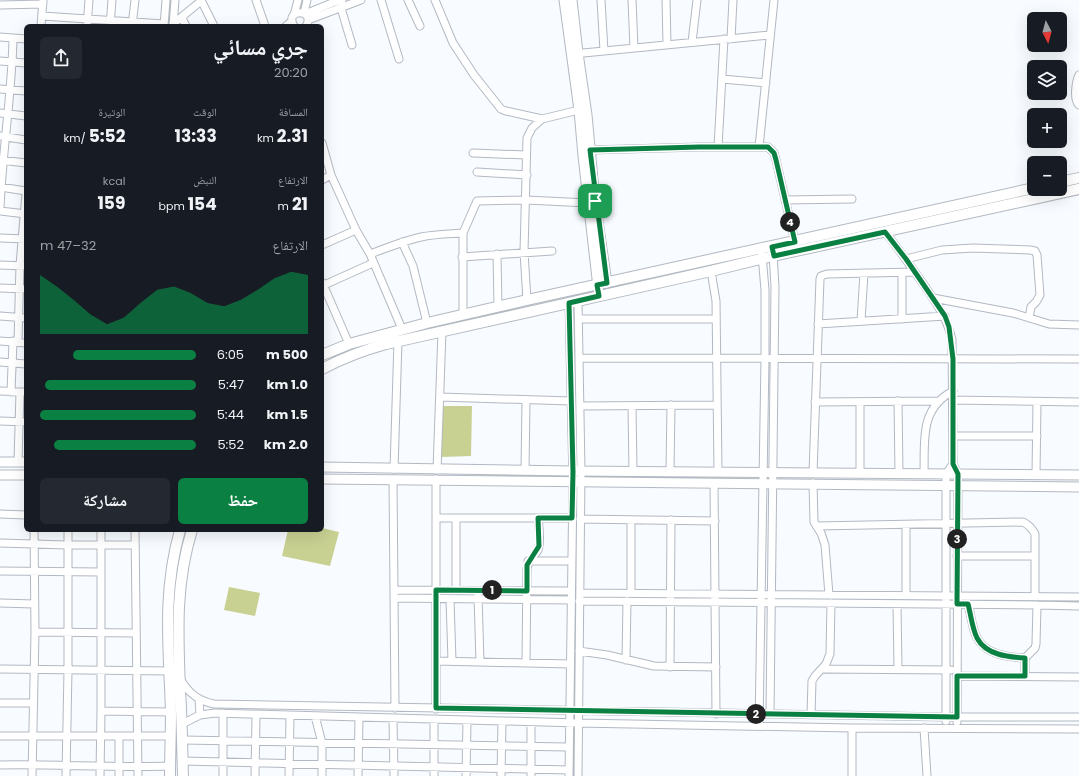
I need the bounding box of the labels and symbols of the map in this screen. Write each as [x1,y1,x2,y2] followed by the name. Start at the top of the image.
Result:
[1027,12,1067,52] north arrow
[578,184,612,218] pin
[780,212,800,232] pin: 4
[947,529,967,549] pin: 3
[482,580,502,600] pin: 1
[746,704,766,724] pin: 2

